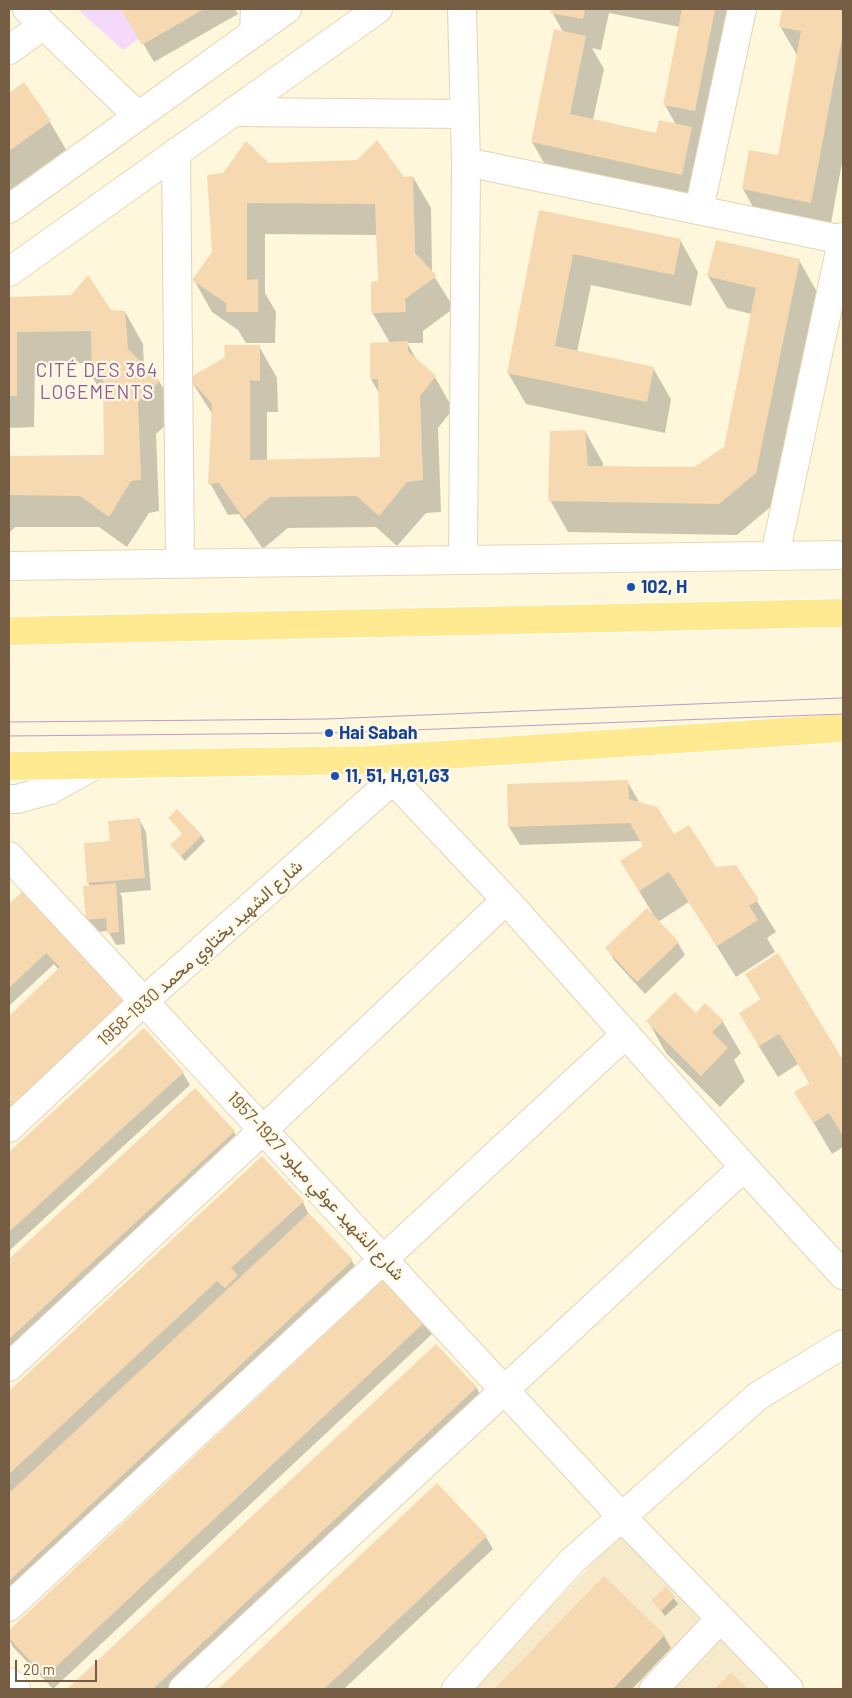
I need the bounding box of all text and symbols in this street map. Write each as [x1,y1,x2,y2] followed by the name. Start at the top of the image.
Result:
[34,360,160,404] district label: CITÉ DES 364 LOGEMENTS
[641,576,687,598] place label: 102, H
[625,581,637,593] marker: 102, H
[339,722,418,744] place label: Hai Sabah
[323,727,335,739] marker: Hai Sabah
[345,765,449,787] place label: 11, 51, H,G1,G3
[329,770,341,782] marker: 11, 51, H,G1,G3
[93,855,307,1051] street label: شارع الشهيد بختاوي محمد 1930-1958
[223,1087,409,1285] street label: شارع الشهيد عوفي ميلود 1927-1957
[18,1650,100,1682] scale bar
[23,1660,55,1678] text: 20 m

